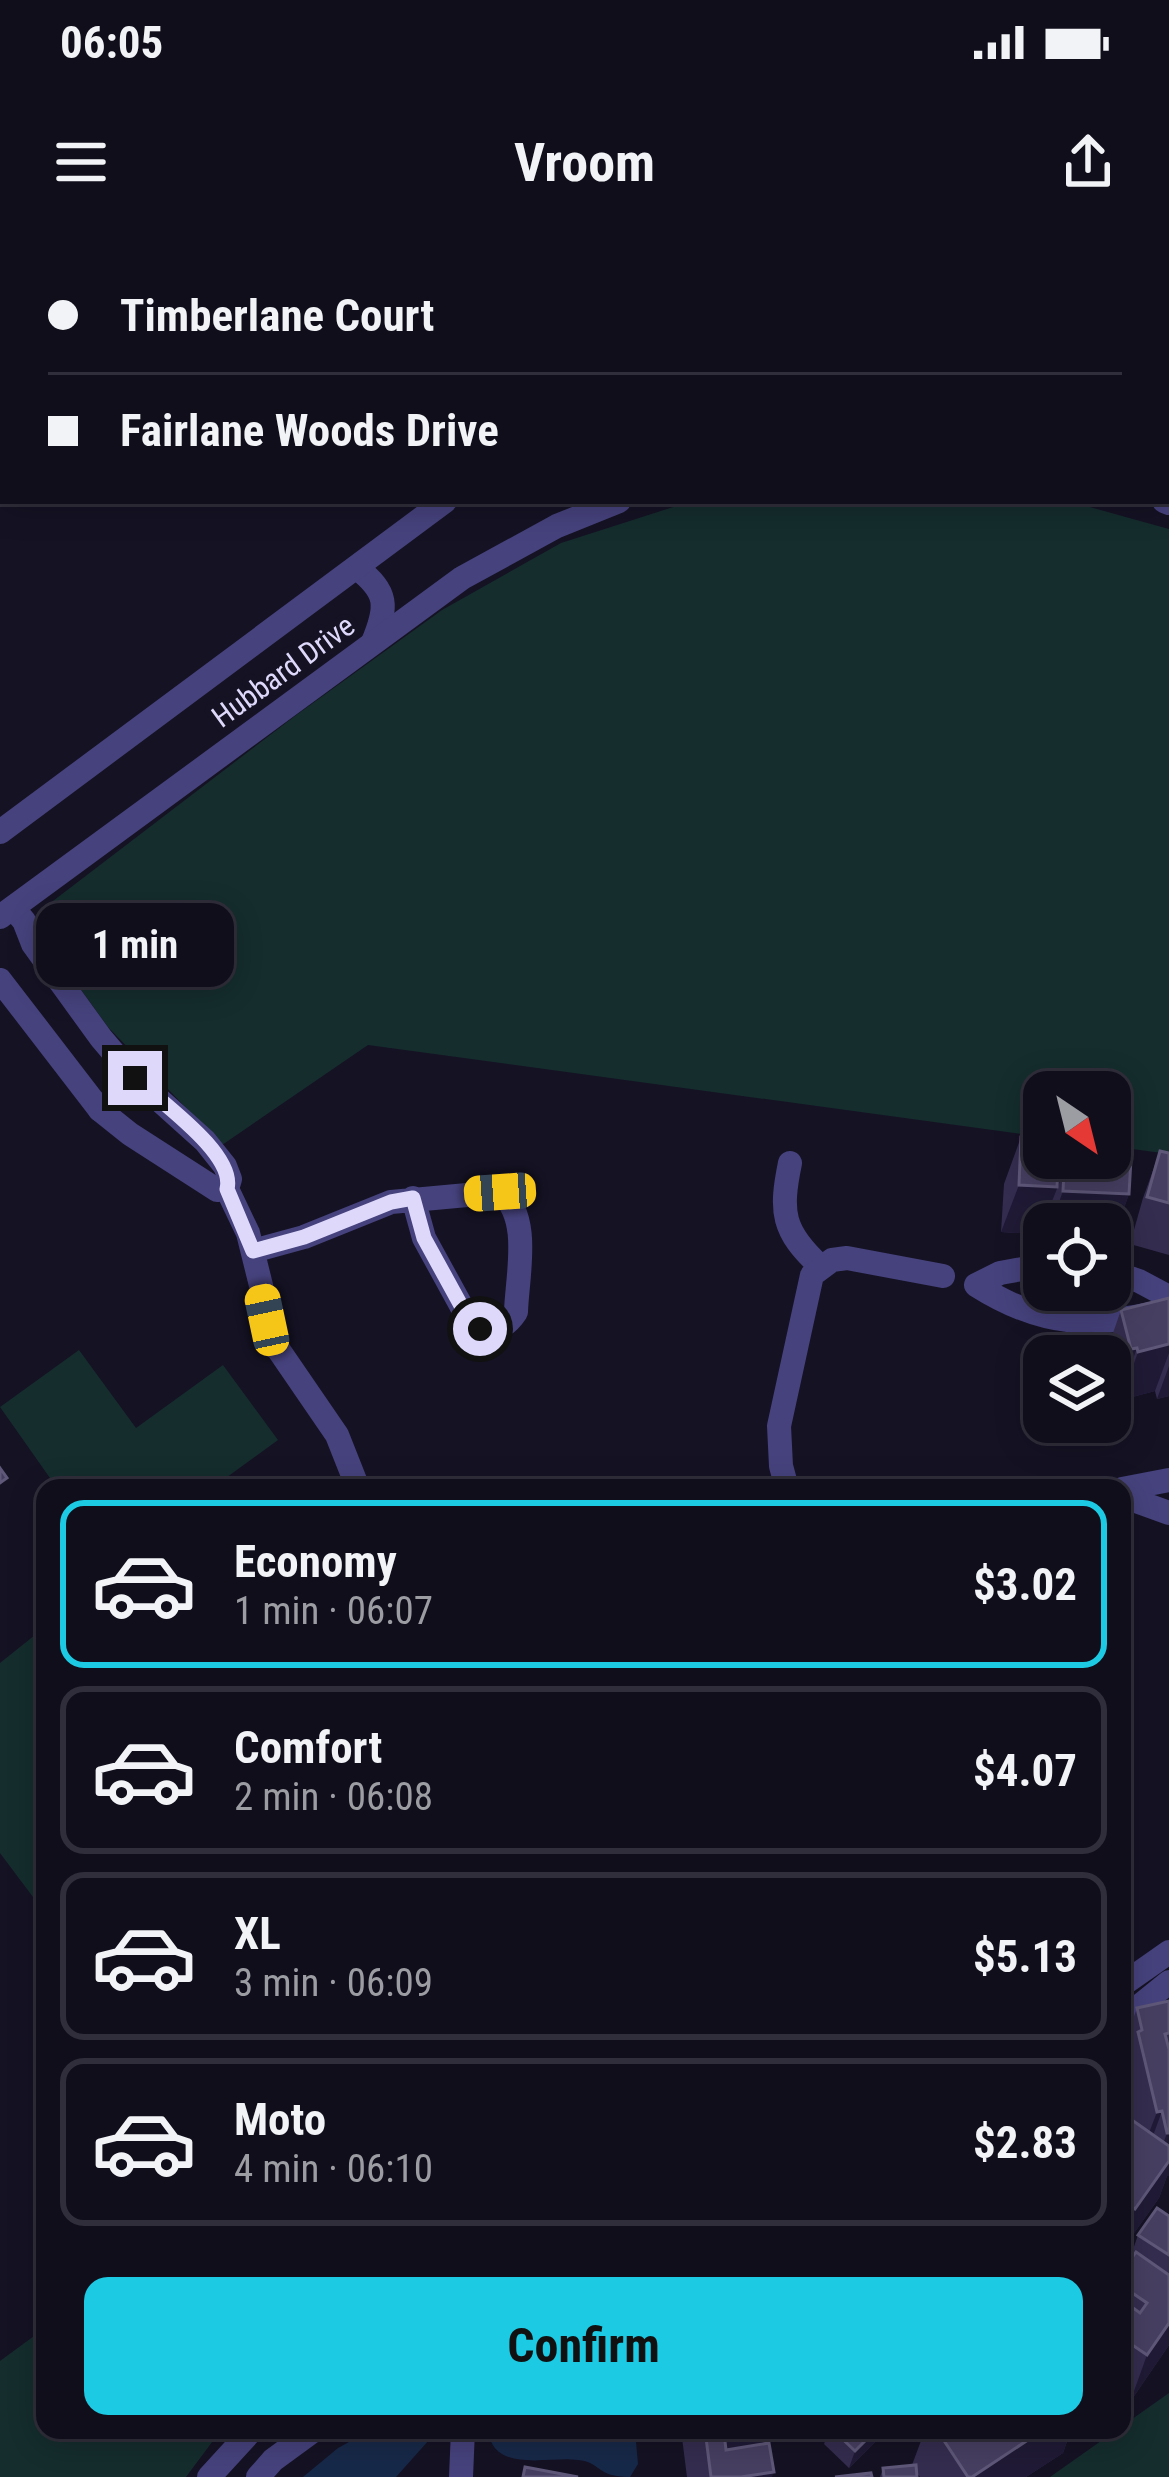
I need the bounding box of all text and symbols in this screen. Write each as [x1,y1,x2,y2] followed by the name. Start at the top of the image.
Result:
[60,16,163,69] text: 06:05
[48,129,114,195] icon: menu
[1055,129,1121,195] icon: share
[514,131,655,194] text: Vroom
[120,289,434,342] text: Timberlane Court
[120,404,499,457] text: Fairlane Woods Drive
[205,608,361,734] street label: Hubbard Drive
[36,904,234,988] callout: 1 min
[92,922,178,968] text: 1 min
[108,1051,162,1105] route end
[1023,1071,1131,1179] north arrow
[1023,1071,1131,1443] map controls
[463,1172,537,1212] car
[1023,1203,1131,1311] button: locate
[242,1281,292,1359] car
[453,1302,507,1356] route start
[1023,1335,1131,1443] button: layers
[90,1530,198,1638] icon: car
[234,1535,397,1588] text: Economy
[973,1558,1077,1611] text: $3.02
[234,1588,433,1634] text: 1 min · 06:07
[90,1716,198,1824] icon: car
[234,1721,382,1774] text: Comfort
[973,1744,1077,1797] text: $4.07
[234,1774,433,1820] text: 2 min · 06:08
[90,1902,198,2010] icon: car
[234,1907,281,1960] text: XL
[973,1930,1077,1983] text: $5.13
[234,1960,433,2006] text: 3 min · 06:09
[90,2088,198,2196] icon: car
[234,2093,326,2146] text: Moto
[973,2116,1077,2169] text: $2.83
[234,2146,433,2192] text: 4 min · 06:10
[84,2277,1083,2415] button: Confirm

